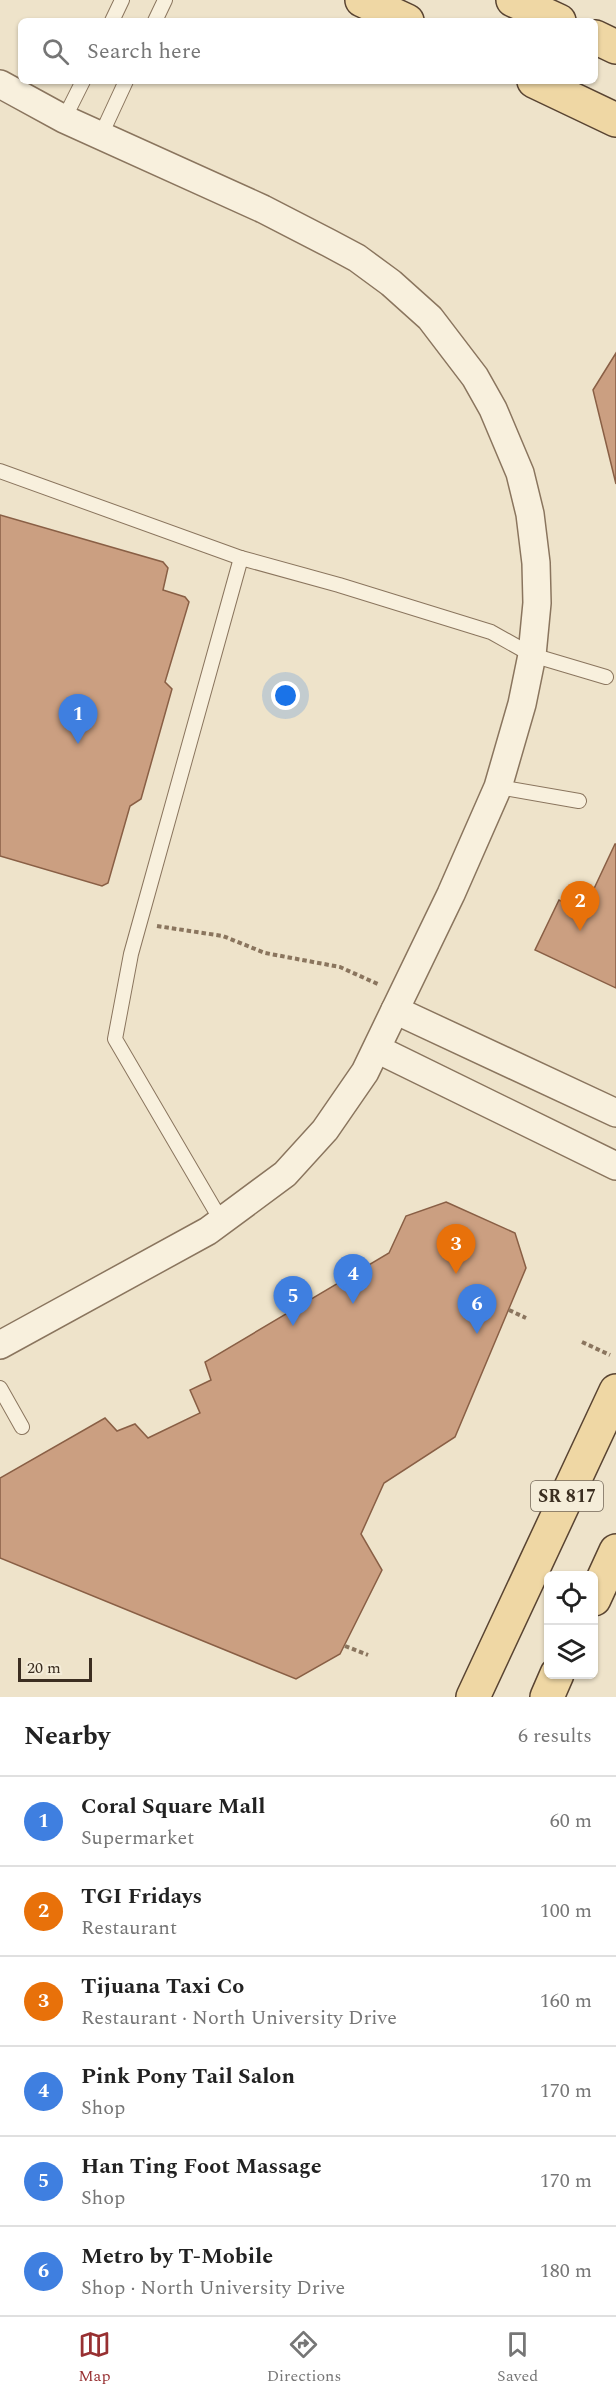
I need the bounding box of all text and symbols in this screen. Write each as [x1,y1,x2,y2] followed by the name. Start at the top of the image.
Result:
[18,18,598,84] search box
[39,35,72,68] icon: search
[87,35,201,68] text: Search here
[271,681,300,710] your location
[58,694,98,744] pin: 1
[560,882,600,931] pin: 2
[436,1224,476,1274] pin: 3
[334,1254,372,1304] pin: 4
[274,1276,312,1326] pin: 5
[458,1284,496,1334] pin: 6
[531,1481,603,1511] road number: SR 817
[544,1571,598,1679] map controls
[544,1571,598,1625] button: locate
[544,1625,598,1679] button: layers
[18,1655,92,1682] scale bar
[27,1656,61,1680] text: 20 m
[24,1716,110,1756] text: Nearby
[518,1721,592,1751] text: 6 results
[81,1790,265,1823] text: Coral Square Mall
[38,1806,49,1836] text: 1
[550,1806,592,1836] text: 60 m
[81,1823,194,1853] text: Supermarket
[81,1880,202,1913] text: TGI Fridays
[38,1896,49,1926] text: 2
[540,1896,592,1926] text: 100 m
[81,1913,177,1943] text: Restaurant
[81,1970,244,2003] text: Tijuana Taxi Co
[38,1986,49,2016] text: 3
[540,1986,592,2016] text: 160 m
[81,2003,397,2033] text: Restaurant · North University Drive
[81,2060,295,2093] text: Pink Pony Tail Salon
[38,2076,49,2106] text: 4
[540,2076,592,2106] text: 170 m
[81,2093,125,2123] text: Shop
[81,2150,322,2183] text: Han Ting Foot Massage
[38,2166,49,2196] text: 5
[540,2166,592,2196] text: 170 m
[81,2183,125,2213] text: Shop
[81,2240,273,2273] text: Metro by T-Mobile
[38,2256,49,2286] text: 6
[540,2256,592,2286] text: 180 m
[81,2273,345,2303] text: Shop · North University Drive
[78,2328,111,2388] tab: Map
[267,2328,341,2388] tab: Directions
[497,2328,538,2388] tab: Saved

